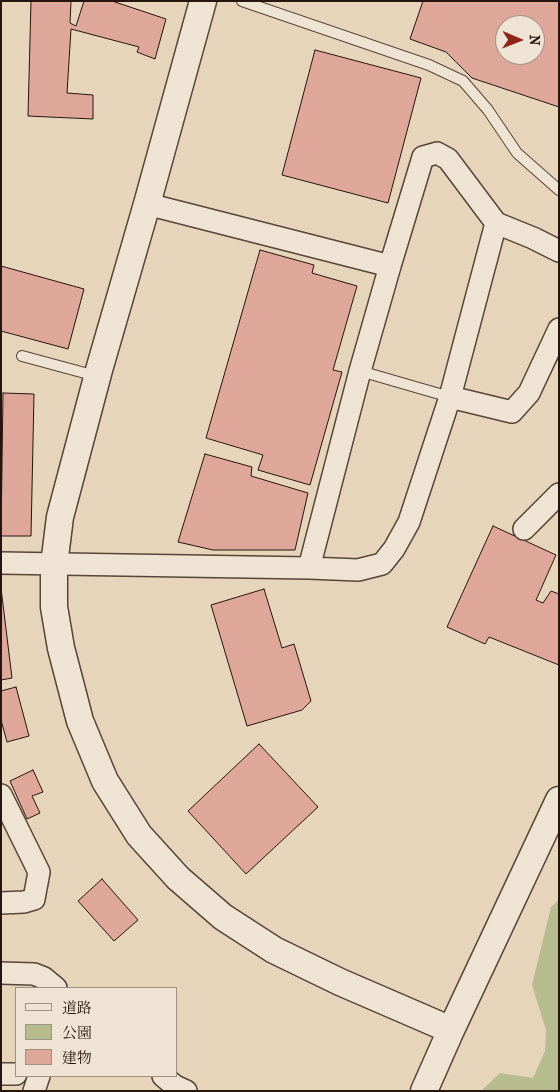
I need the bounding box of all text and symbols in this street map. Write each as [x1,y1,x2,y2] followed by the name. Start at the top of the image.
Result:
[495,15,545,65] north arrow
[526,35,543,46] text: N
[15,987,178,1077] legend
[62,999,92,1017] text: 道路
[62,1024,92,1042] text: 公園
[62,1049,92,1067] text: 建物

